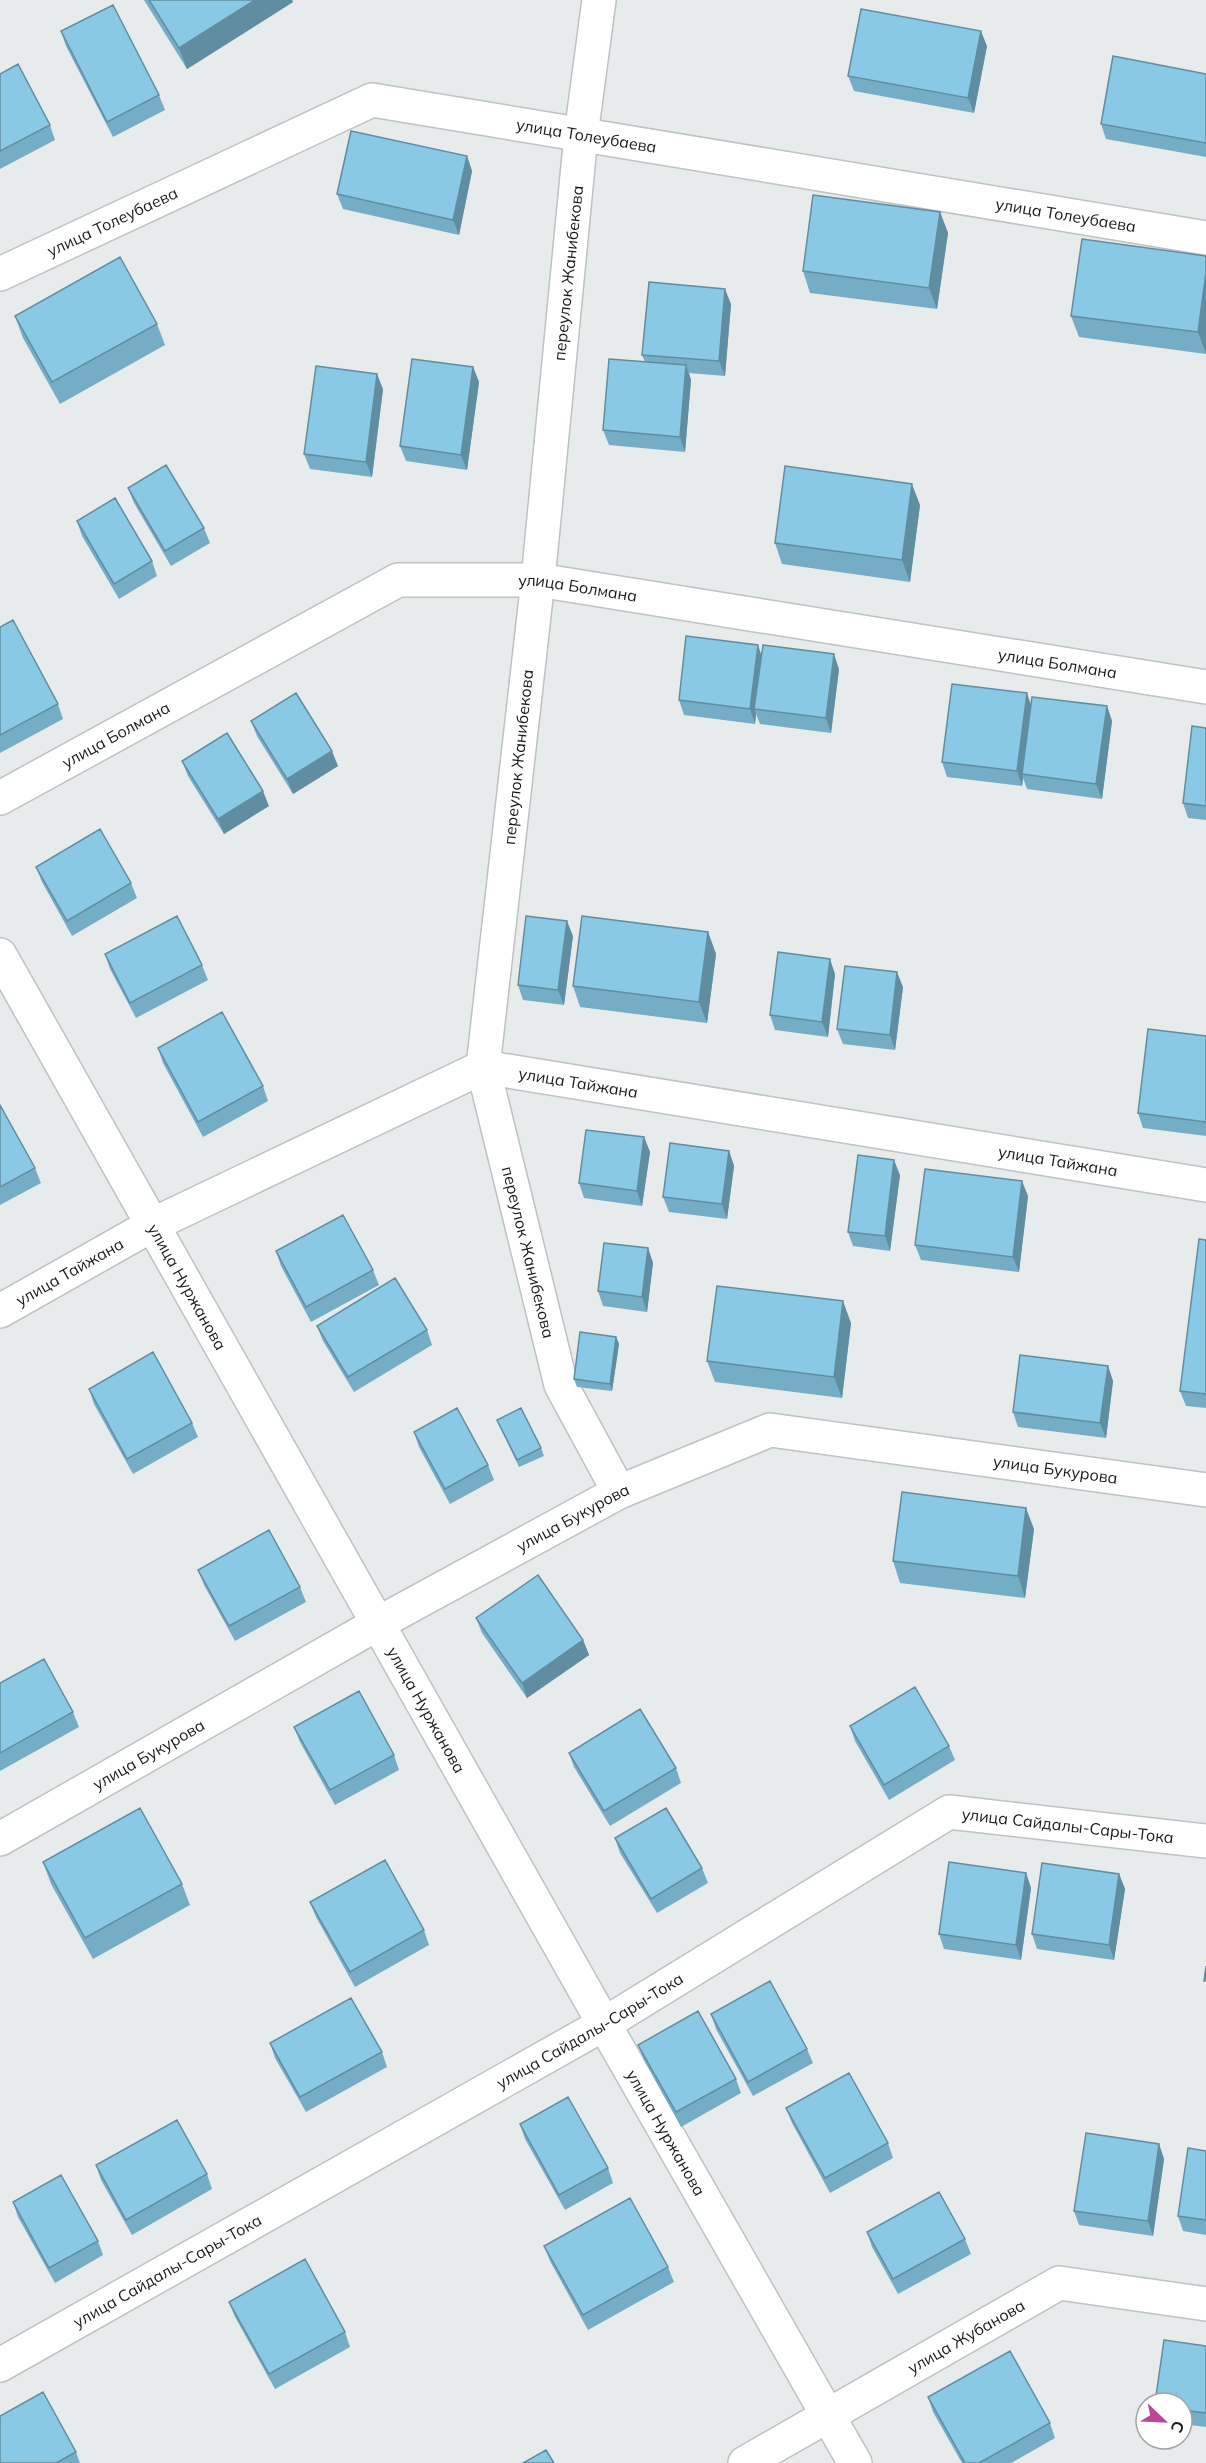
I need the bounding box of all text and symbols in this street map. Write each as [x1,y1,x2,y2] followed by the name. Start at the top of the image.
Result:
[515,114,658,157] street label: улица Толеубаева
[44,182,181,261] street label: улица Толеубаева
[549,184,587,362] street label: переулок Жанибекова
[994,193,1138,236] street label: улица Толеубаева
[518,570,639,606] street label: улица Болмана
[997,644,1118,683] street label: улица Болмана
[499,668,537,846] street label: переулок Жанибекова
[58,697,173,772] street label: улица Болмана
[517,1063,639,1102] street label: улица Тайжана
[997,1141,1119,1180] street label: улица Тайжана
[498,1164,559,1340] street label: переулок Жанибекова
[144,1220,231,1353] street label: улица Нуржанова
[12,1233,127,1310] street label: улица Тайжана
[992,1451,1119,1488] street label: улица Букурова
[513,1479,632,1556] street label: улица Букурова
[383,1643,470,1777] street label: улица Нуржанова
[89,1715,208,1794] street label: улица Букурова
[961,1804,1175,1847] street label: улица Сайдалы-Сары-Тока
[493,1968,687,2093] street label: улица Сайдалы-Сары-Тока
[622,2066,710,2199] street label: улица Нуржанова
[70,2210,265,2332] street label: улица Сайдалы-Сары-Тока
[904,2295,1028,2378] street label: улица Жубанова
[1134,2391,1194,2451] north arrow
[1166,2418,1189,2436] text: С

